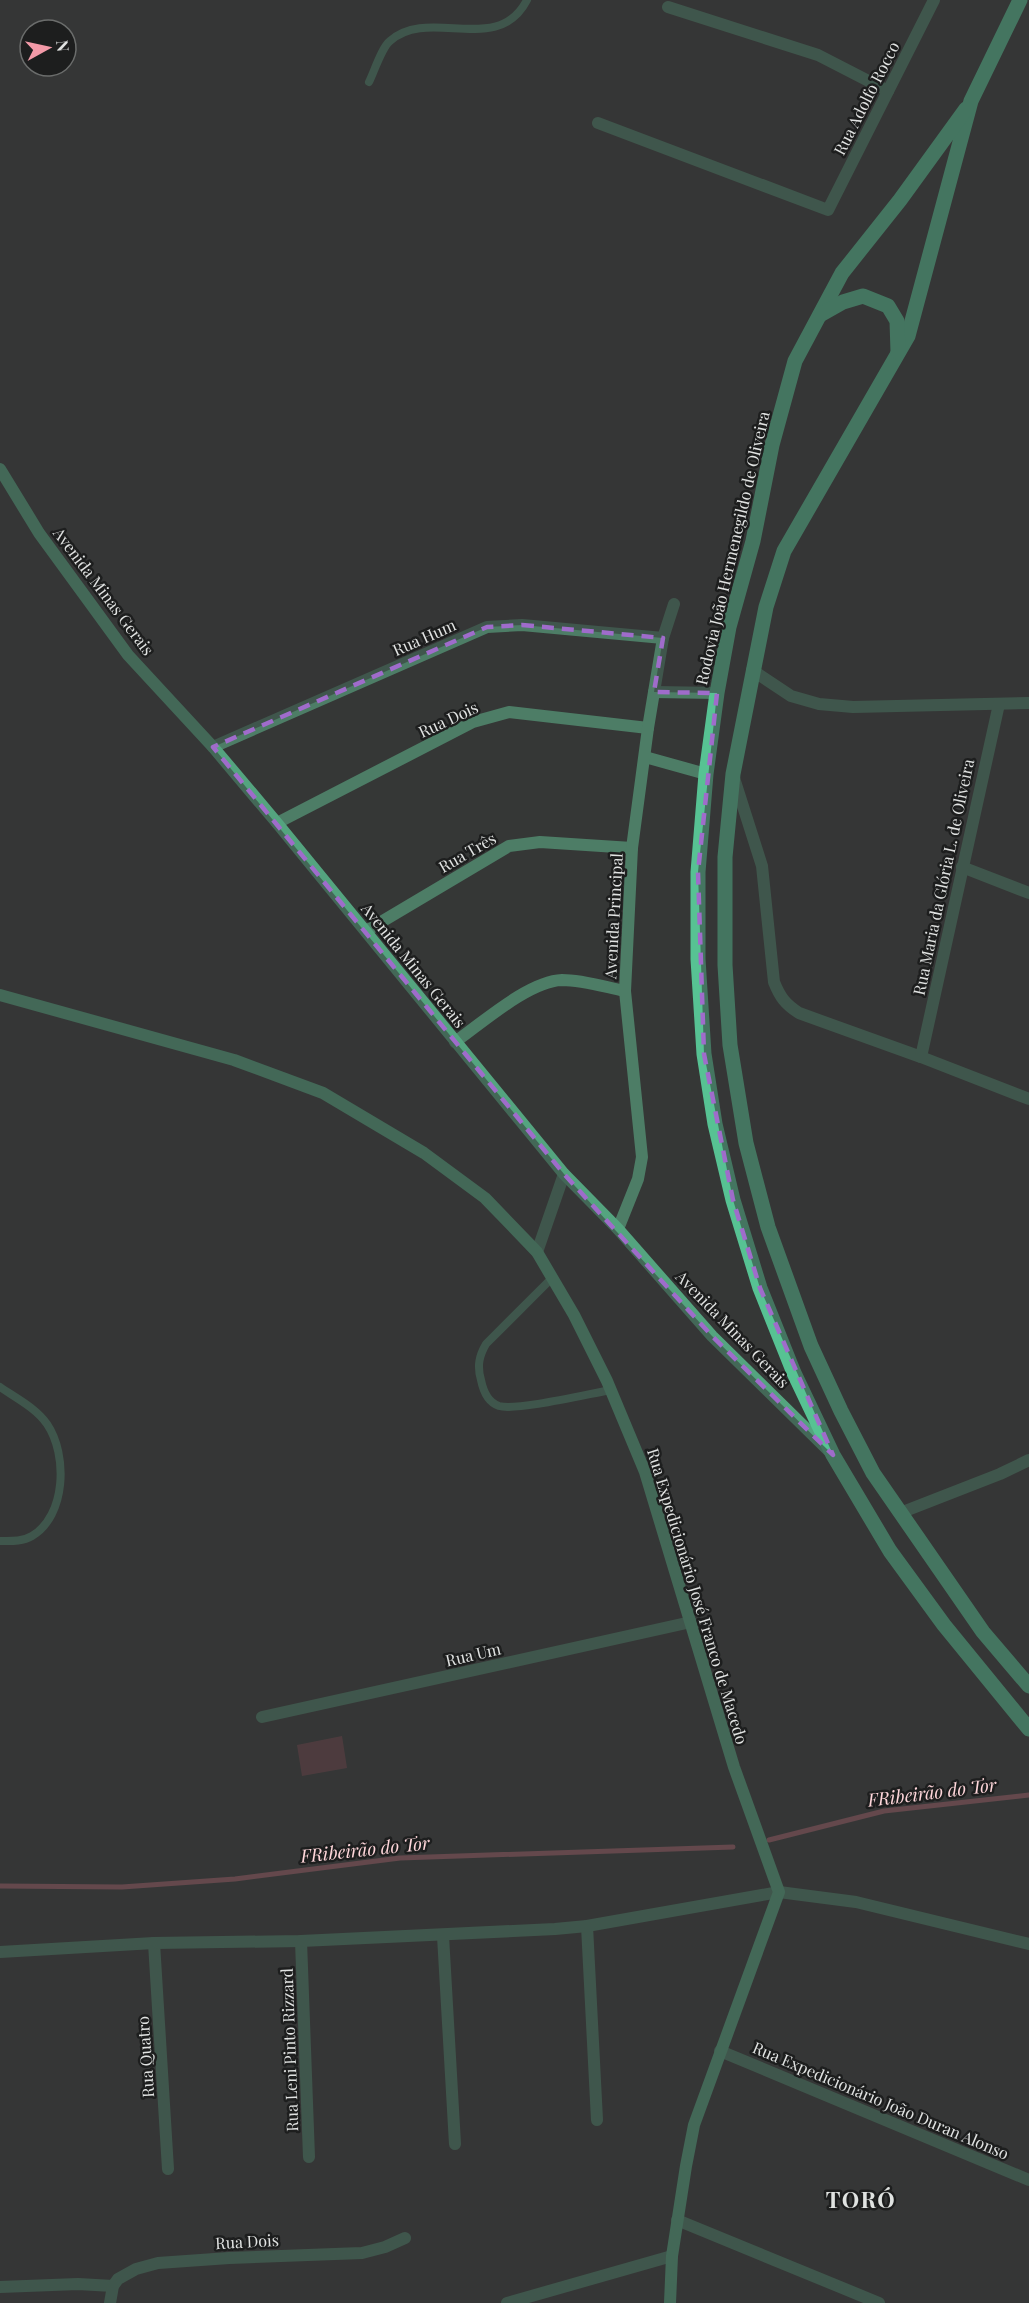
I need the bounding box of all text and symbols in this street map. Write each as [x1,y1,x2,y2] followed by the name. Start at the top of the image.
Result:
[18,18,78,78] north arrow
[828,37,904,158] street label: Rua Adolfo Rocco
[52,39,75,53] text: N
[690,409,774,687] street label: Rodovia João Hermenegildo de Oliveira
[48,522,159,659] street label: Avenida Minas Gerais
[389,614,459,660] street label: Rua Hum
[415,696,481,742] street label: Rua Dois
[908,757,978,997] street label: Rua Maria da Glória L. de Oliveira
[434,827,500,877] street label: Rua Três
[599,852,627,981] street label: Avenida Principal
[357,897,471,1032] street label: Avenida Minas Gerais
[671,1265,794,1392] street label: Avenida Minas Gerais
[643,1445,753,1747] street label: Rua Expedicionário José Franco de Macedo
[443,1637,503,1671] street label: Rua Um
[865,1772,999,1812] water label: FRibeirão do Tor
[298,1830,432,1868] water label: FRibeirão do Tor
[276,1968,302,2132] street label: Rua Leni Pinto Rizzard
[132,2015,158,2099] street label: Rua Quatro
[750,2036,1012,2164] street label: Rua Expedicionário João Duran Alonso
[826,2184,896,2214] district label: TORÓ
[215,2229,279,2253] street label: Rua Dois

